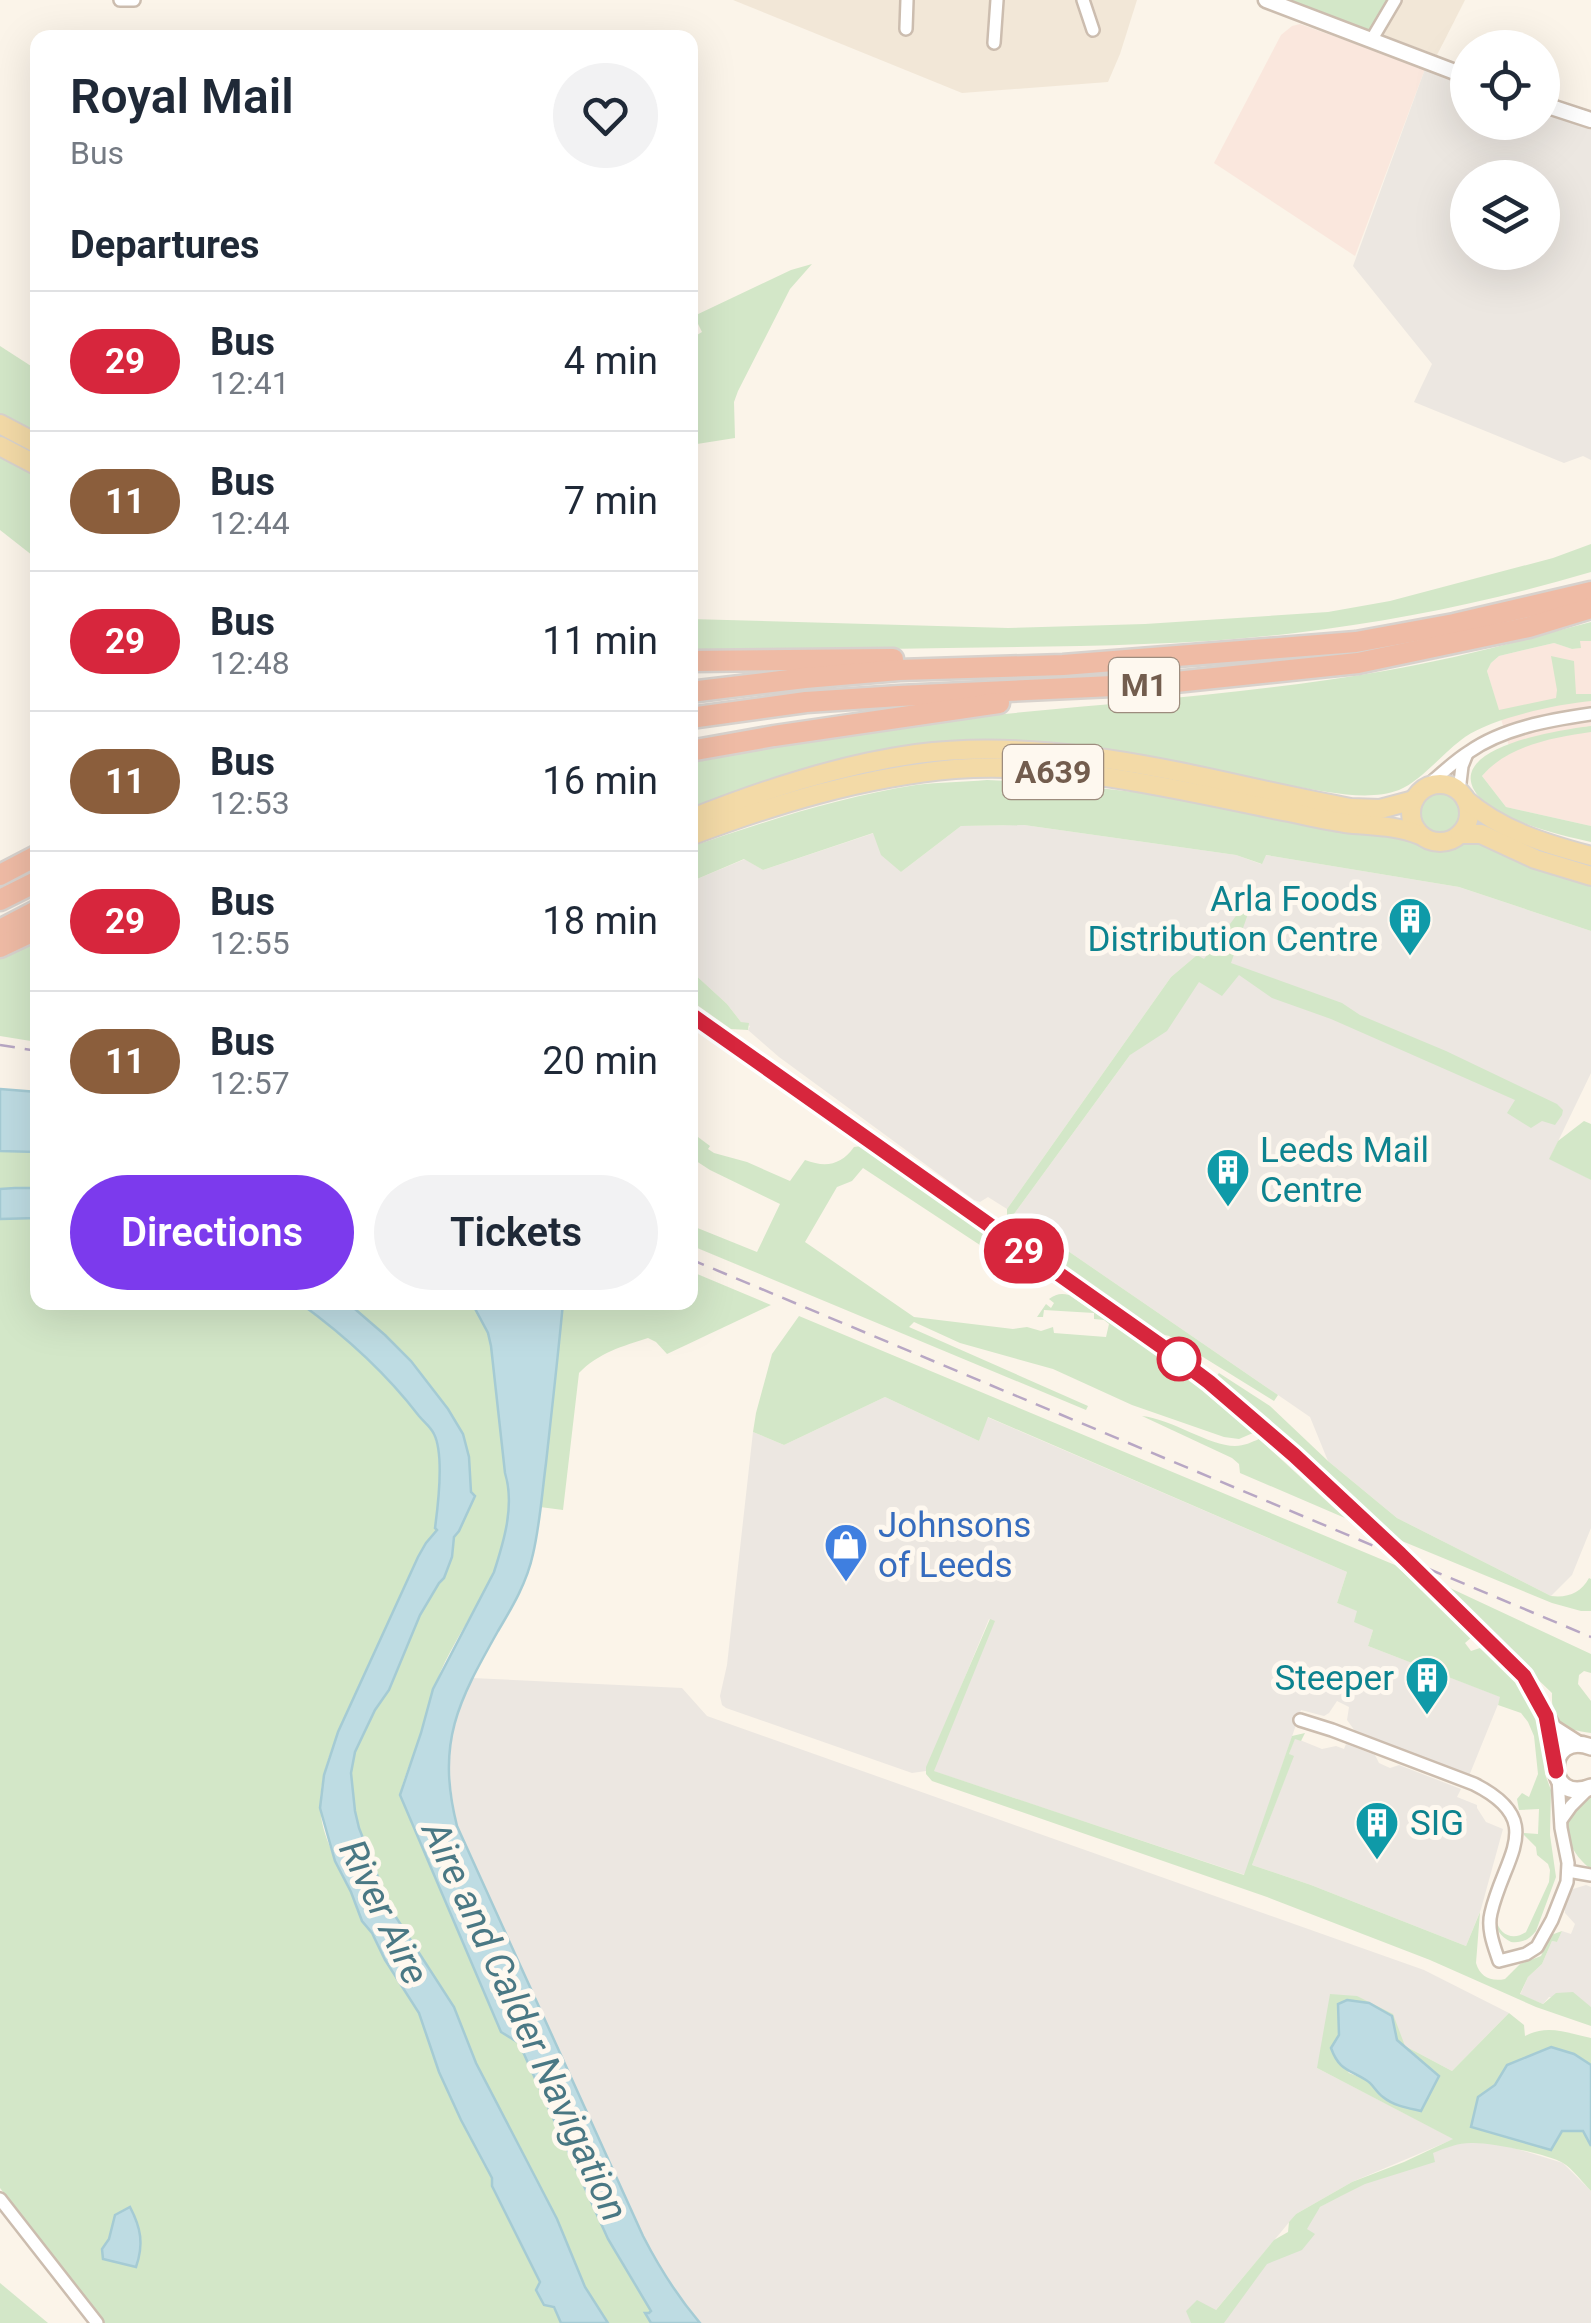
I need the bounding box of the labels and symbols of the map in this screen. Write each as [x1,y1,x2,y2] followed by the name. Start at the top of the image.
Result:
[1109,658,1179,712] road number: M1
[1003,745,1103,799] road number: A639
[1088,879,1378,960] place label: Arla Foods Distribution Centre
[1387,896,1433,957] building icon: Arla Foods Distribution Centre
[1260,1130,1429,1211] place label: Leeds Mail Centre
[1205,1147,1251,1208] building icon: Leeds Mail Centre
[979,1218,1069,1284] line badge: 29
[1158,1338,1200,1380] unlabelled marker
[878,1505,1031,1586] place label: Johnsons of Leeds
[823,1522,869,1583] shop icon: Johnsons of Leeds
[1404,1655,1450,1716] building icon: Steeper
[1275,1658,1394,1699] place label: Steeper
[1354,1800,1400,1861] building icon: SIG
[1410,1803,1464,1844] place label: SIG
[412,1812,637,2228] water label: Aire and Calder Navigation
[330,1833,438,1991] water label: River Aire

